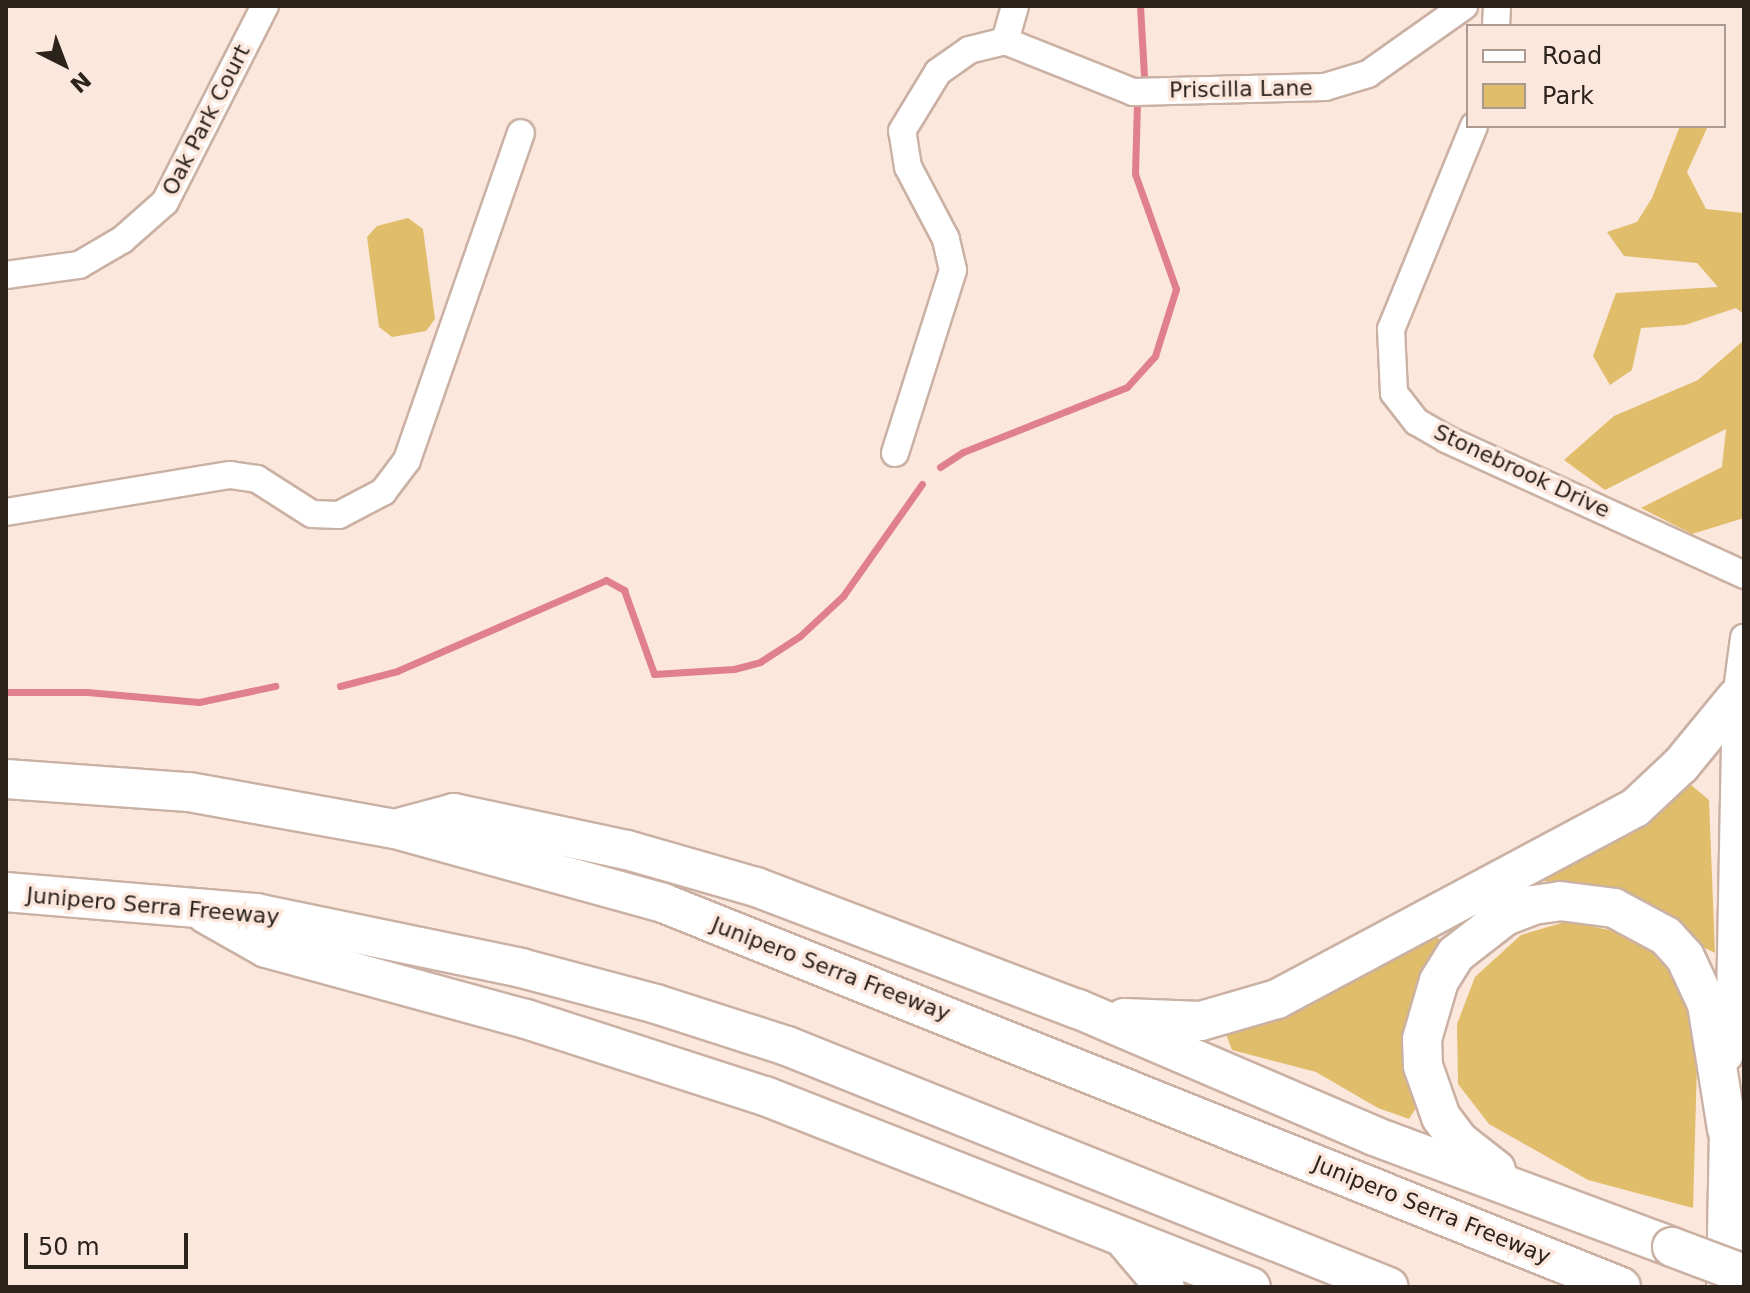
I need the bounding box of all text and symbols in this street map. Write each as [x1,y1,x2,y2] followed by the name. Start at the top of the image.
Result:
[24,24,104,104] north arrow
[1466,24,1726,128] legend
[157,40,255,200] street label: Oak Park Court
[1542,42,1602,70] text: Road
[65,67,96,98] text: N
[1169,75,1313,103] street label: Priscilla Lane
[1542,82,1594,110] text: Park
[1430,419,1614,523] street label: Stonebrook Drive
[25,882,281,930] street label: Junipero Serra Freeway
[708,911,954,1027] street label: Junipero Serra Freeway
[1309,1150,1555,1270] street label: Junipero Serra Freeway
[28,1217,192,1267] scale bar
[38,1233,100,1261] text: 50 m

